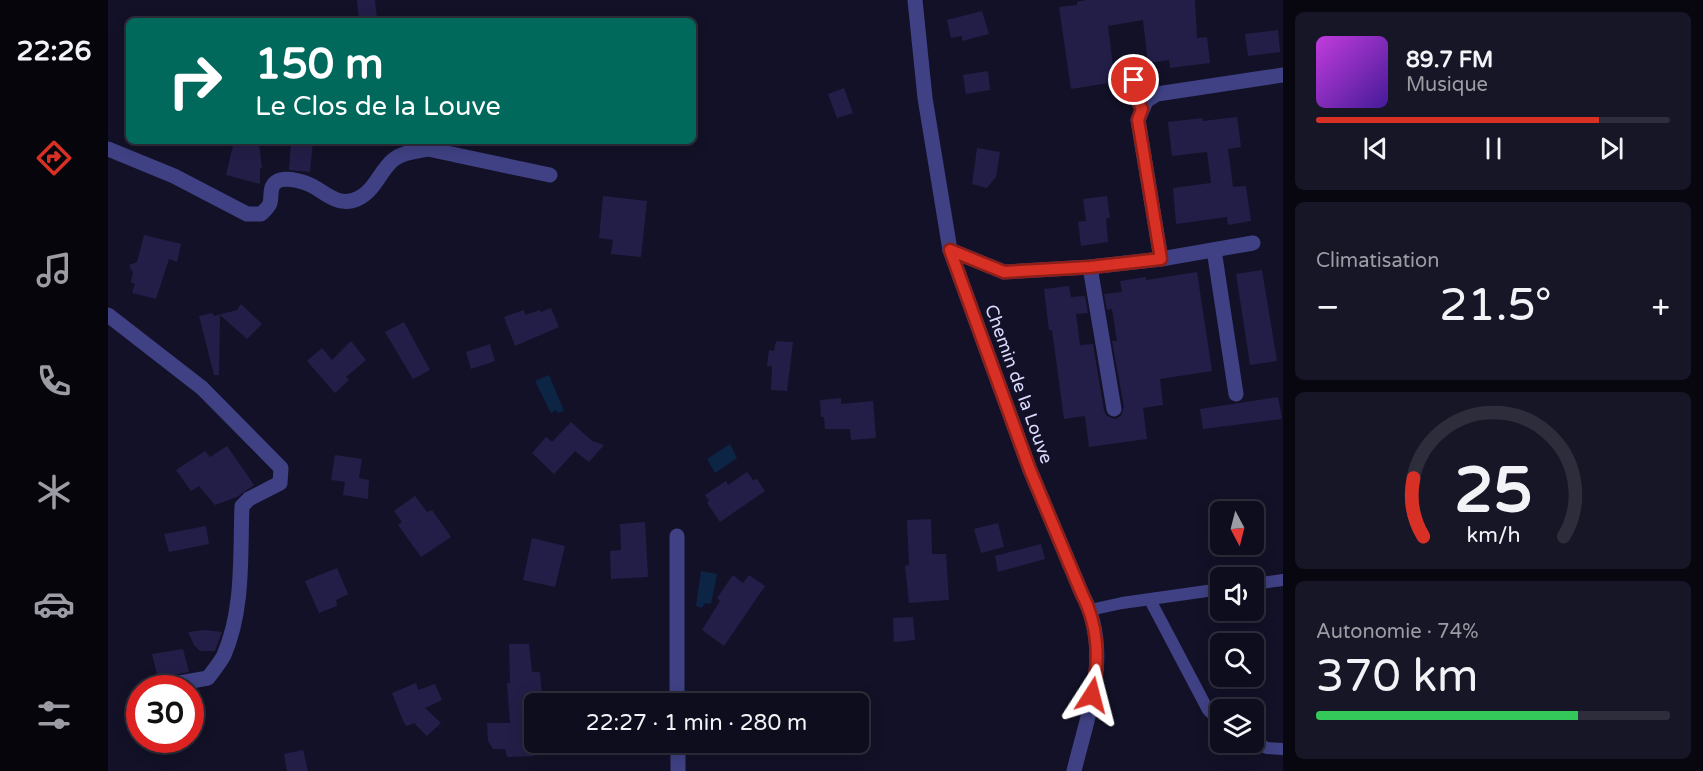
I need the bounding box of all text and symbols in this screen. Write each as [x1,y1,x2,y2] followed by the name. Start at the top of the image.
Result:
[17,35,91,68] text: 22:26
[255,39,384,90] text: 150 m
[156,42,234,120] icon: right
[1406,47,1493,73] text: 89.7 FM
[1108,54,1159,105] pin
[1117,63,1150,96] icon: arrive
[1406,73,1488,97] text: Musique
[255,90,501,123] text: Le Clos de la Louve
[1359,132,1392,165] icon: previous
[1477,132,1510,165] icon: pause
[1595,132,1628,165] icon: next
[33,137,75,179] icon: directions
[33,249,75,291] icon: music
[1316,249,1439,273] text: Climatisation
[1439,279,1552,333] text: 21.5°
[1316,288,1340,327] text: −
[1651,288,1670,327] text: +
[980,301,1058,467] street label: Chemin de la Louve
[33,360,75,402] icon: phone
[1454,455,1532,530] text: 25
[33,471,75,513] icon: climate
[1210,501,1264,555] north arrow
[1210,501,1264,753] map controls
[1466,523,1520,549] text: km/h
[1210,567,1264,621] button: sound
[33,583,75,625] icon: car
[1316,620,1478,644] text: Autonomie · 74%
[1210,633,1264,687] button: search
[1316,650,1478,704] text: 370 km
[1060,663,1124,727] position arrow
[126,675,204,753] speed limit sign: 30
[33,694,75,736] icon: filters
[1210,699,1264,753] button: layers
[586,710,807,736] text: 22:27 · 1 min · 280 m

